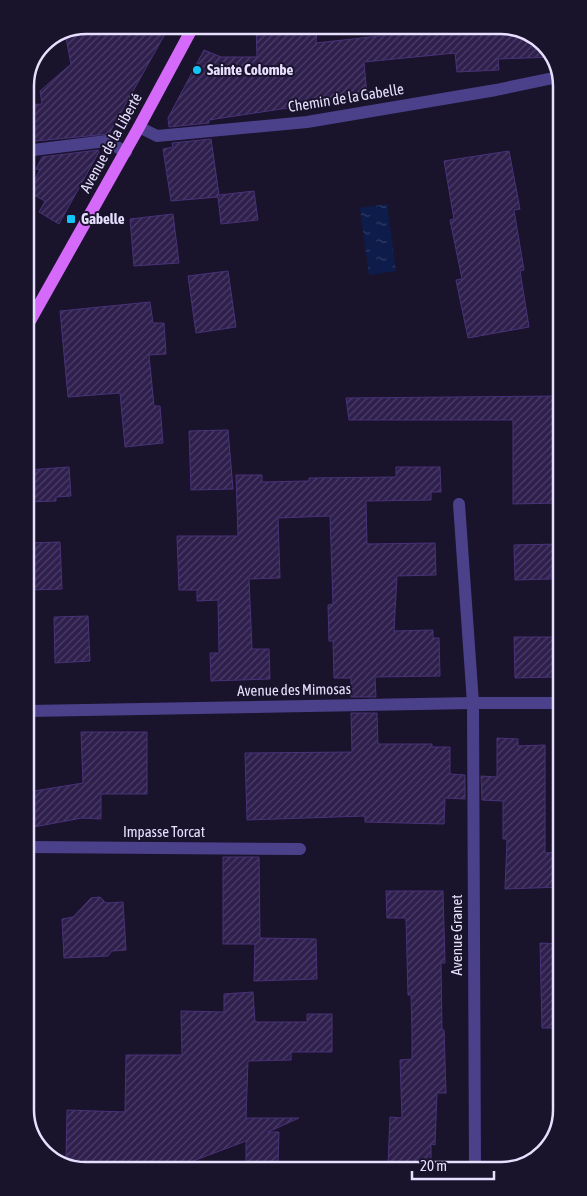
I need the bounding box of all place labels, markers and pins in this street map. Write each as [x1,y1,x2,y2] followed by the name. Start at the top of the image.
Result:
[207,61,294,78] place label: Sainte Colombe
[191,64,203,76] marker: Sainte Colombe
[81,210,125,227] place label: Gabelle
[65,213,77,225] marker: Gabelle

